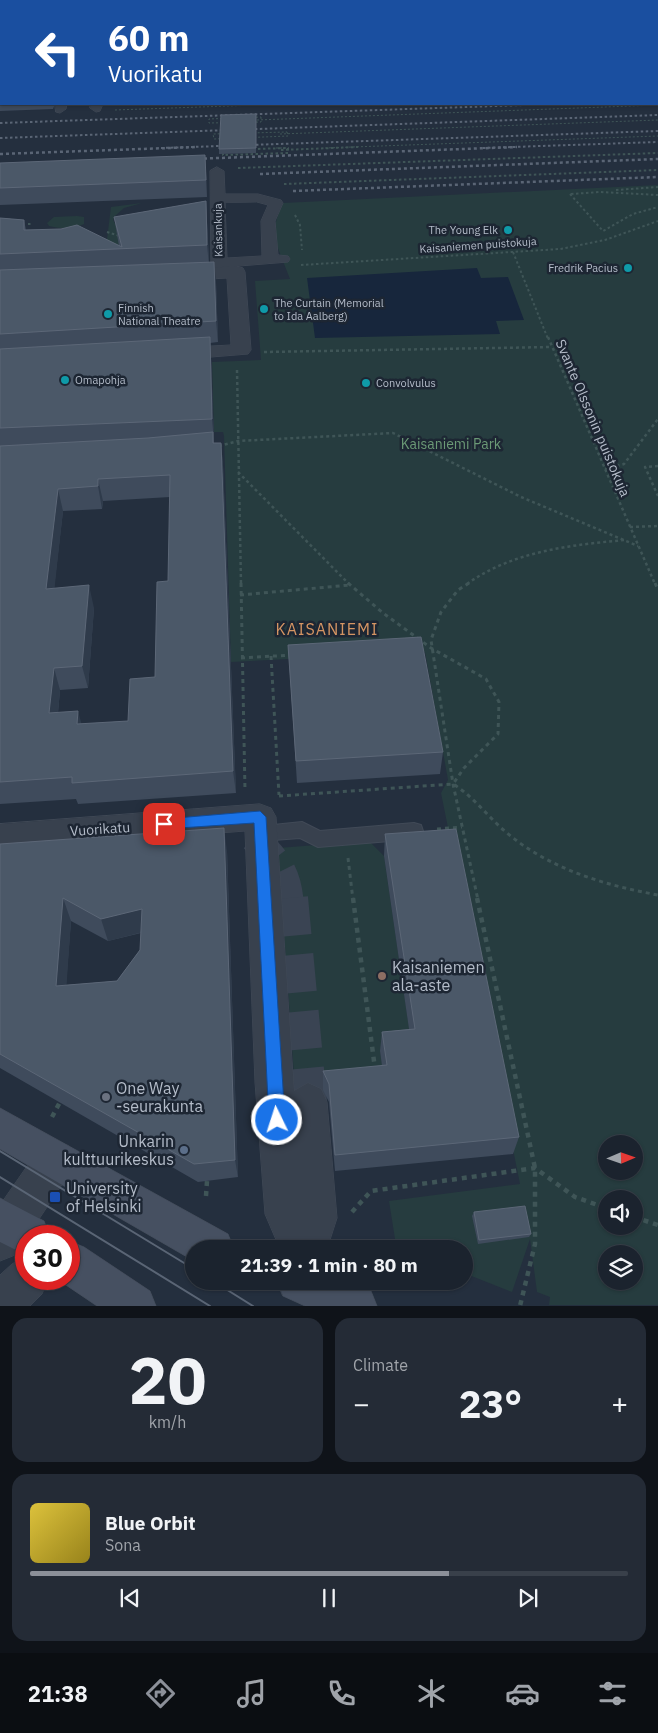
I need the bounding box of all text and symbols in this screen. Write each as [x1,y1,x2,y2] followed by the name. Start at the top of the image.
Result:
[108,15,190,61] text: 60 m
[25,20,90,85] icon: left
[108,59,203,88] text: Vuorikatu
[211,203,225,257] street label: Kaisankuja
[429,223,498,237] place label: The Young Elk
[502,224,514,236] marker: The Young Elk
[419,234,537,256] street label: Kaisaniemen puistokuja
[548,261,618,275] place label: Fredrik Pacius
[622,262,634,274] marker: Fredrik Pacius
[274,296,384,323] place label: The Curtain (Memorial to Ida Aalberg)
[118,301,200,328] place label: Finnish National Theatre
[258,303,270,315] marker: The Curtain (Memorial to Ida Aalberg)
[102,308,114,320] marker: Finnish National Theatre
[552,337,635,500] street label: Svante Olssonin puistokuja
[75,373,126,387] place label: Omapohja
[59,374,71,386] marker: Omapohja
[376,376,436,390] place label: Convolvulus
[360,377,372,389] marker: Convolvulus
[401,435,502,453] park label: Kaisaniemi Park
[276,619,378,639] district label: KAISANIEMI
[143,803,185,845] pin
[150,810,178,838] icon: arrive
[69,818,131,840] street label: Vuorikatu
[392,957,485,995] place label: Kaisaniemen ala-aste
[376,970,388,982] marker: Kaisaniemen ala-aste
[116,1078,203,1116] place label: One Way -seurakunta
[100,1091,112,1103] marker: One Way -seurakunta
[250,1093,302,1145] position arrow
[63,1131,174,1169] place label: Unkarin kulttuurikeskus
[598,1135,642,1180] north arrow
[598,1135,643,1290] map controls
[178,1144,190,1156] marker: Unkarin kulttuurikeskus
[66,1178,142,1216] place label: University of Helsinki
[48,1190,62,1204] marker: University of Helsinki
[598,1190,643,1235] button: sound
[15,1225,80,1290] speed limit sign: 30
[598,1245,643,1290] button: layers
[240,1253,418,1277] text: 21:39 · 1 min · 80 m
[128,1337,207,1422] text: 20
[353,1355,408,1375] text: Climate
[459,1379,522,1428] text: 23°
[353,1385,370,1422] text: −
[611,1385,628,1422] text: +
[149,1412,186,1432] text: km/h
[105,1511,195,1535] text: Blue Orbit
[105,1535,141,1555] text: Sona
[116,1584,144,1612] icon: previous
[315,1584,343,1612] icon: pause
[514,1584,542,1612] icon: next
[143,1676,178,1711] icon: directions
[234,1676,269,1711] icon: music
[324,1676,359,1711] icon: phone
[414,1676,449,1711] icon: climate
[505,1676,540,1711] icon: car
[595,1676,630,1711] icon: filters
[28,1679,88,1708] text: 21:38

